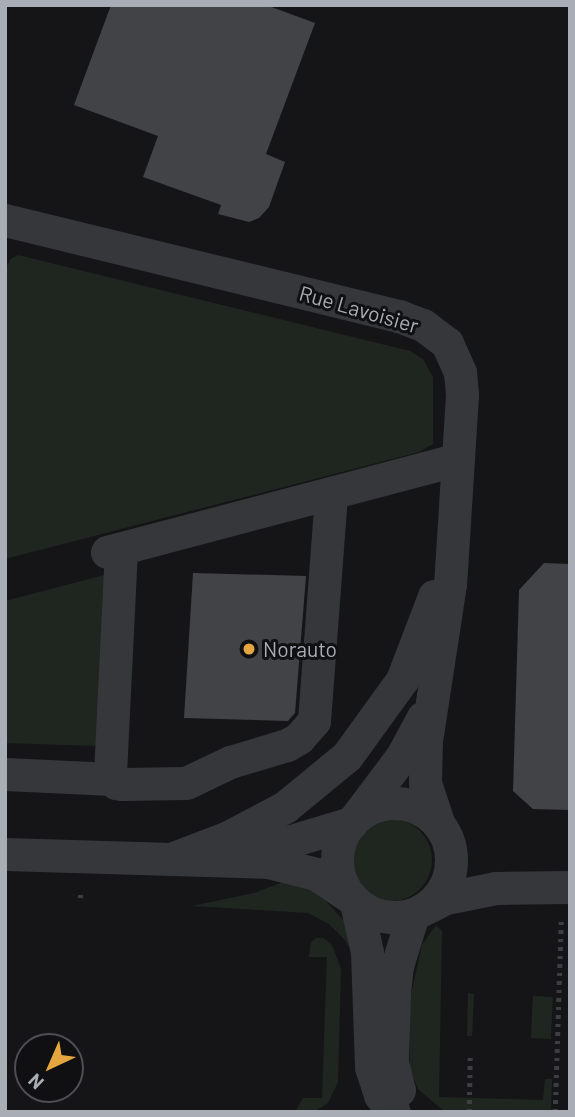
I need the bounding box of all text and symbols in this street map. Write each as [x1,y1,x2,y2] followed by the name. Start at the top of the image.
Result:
[297,280,421,338] street label: Rue Lavoisier
[263,636,337,662] place label: Norauto
[241,641,257,657] marker: Norauto
[14,1033,84,1103] north arrow
[23,1069,48,1095] text: N

